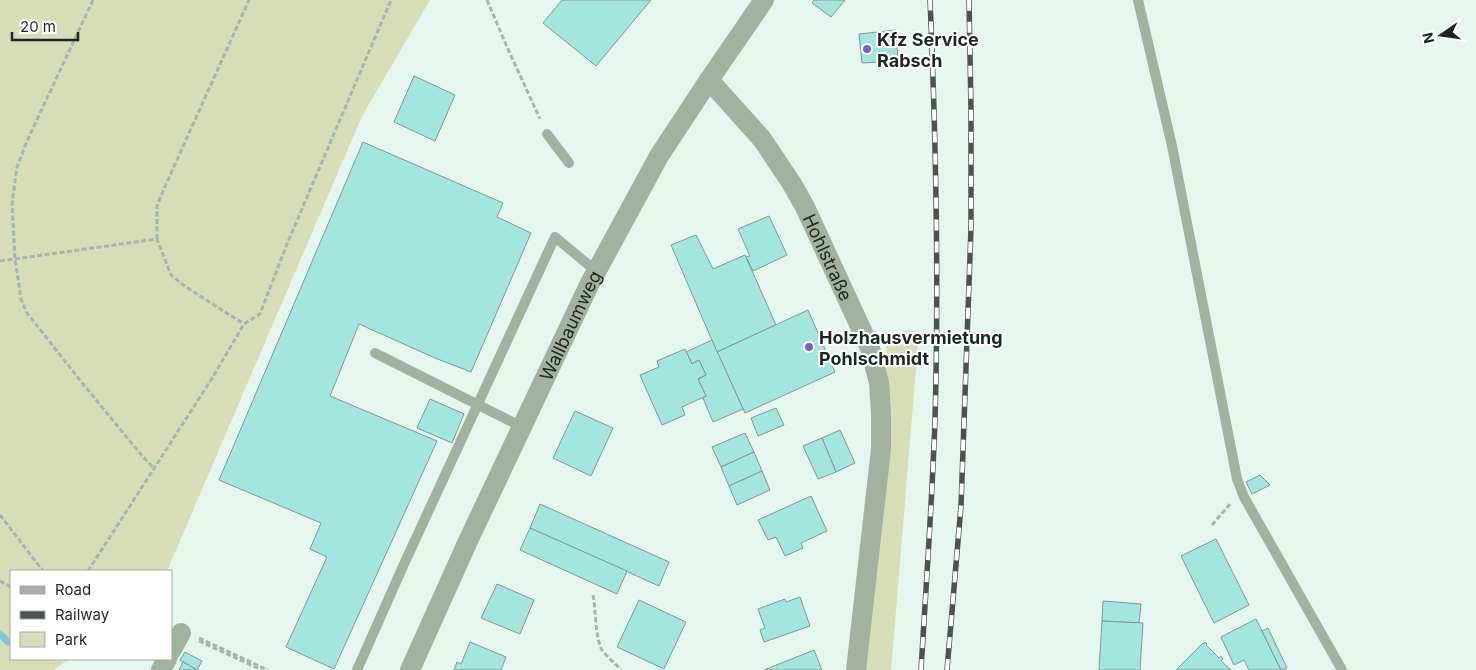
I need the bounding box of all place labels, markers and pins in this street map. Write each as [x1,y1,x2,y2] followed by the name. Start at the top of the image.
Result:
[877,29,979,71] place label: Kfz Service Rabsch
[861,43,873,55] marker: Kfz Service Rabsch
[819,327,1003,369] place label: Holzhausvermietung Pohlschmidt
[803,341,815,353] marker: Holzhausvermietung Pohlschmidt

